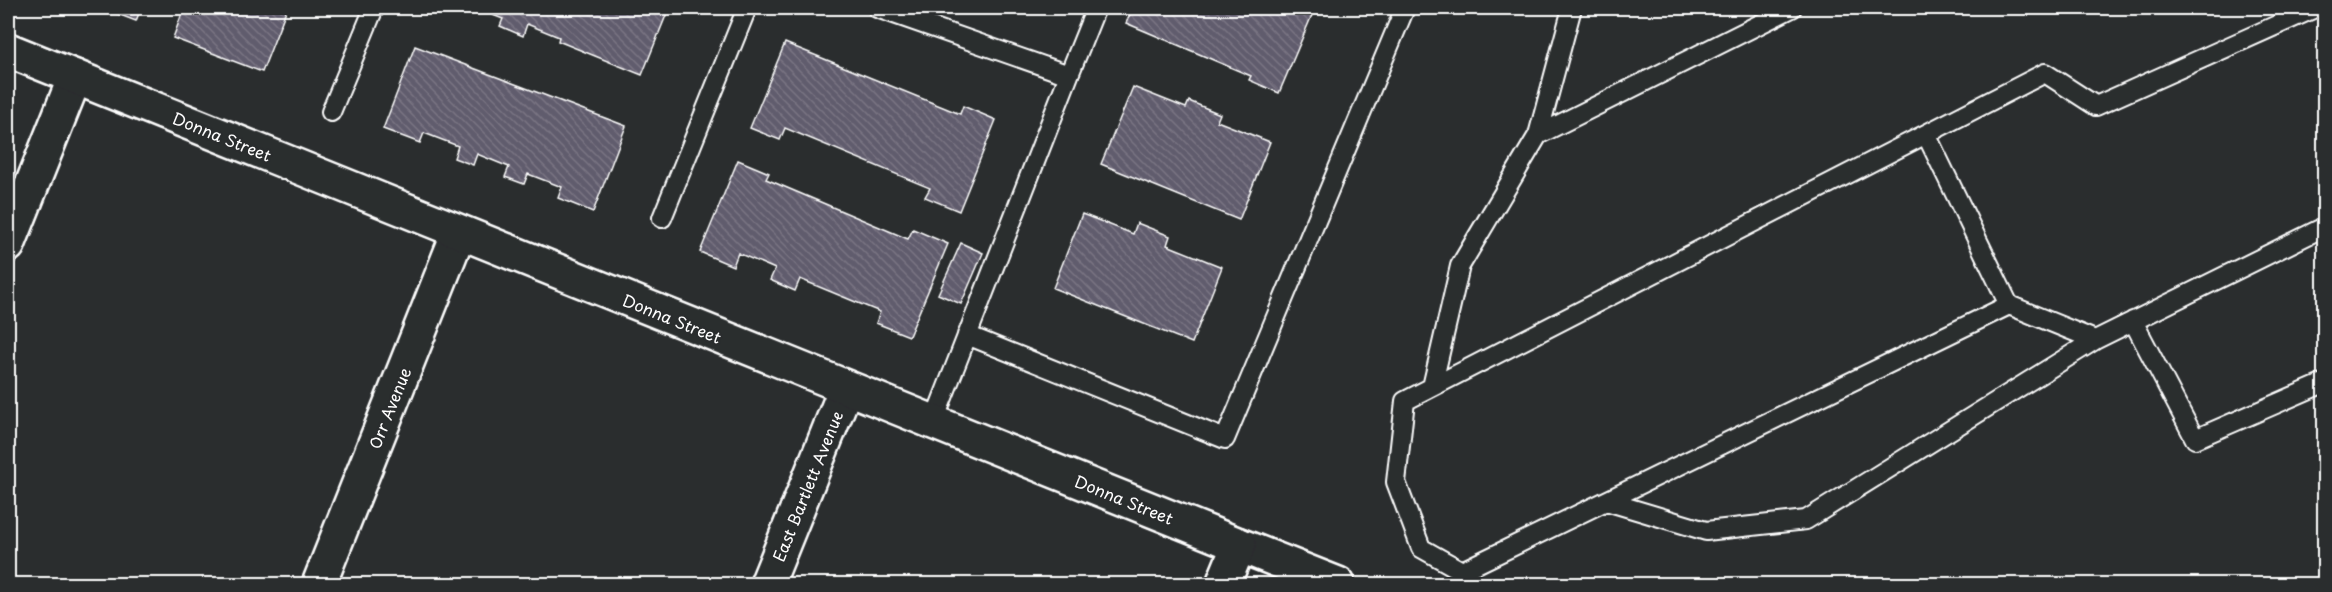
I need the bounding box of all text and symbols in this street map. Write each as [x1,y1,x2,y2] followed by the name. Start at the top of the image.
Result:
[169,105,276,167] street label: Donna Street
[619,287,726,349] street label: Donna Street
[362,363,416,452] street label: Orr Avenue
[766,407,848,565] street label: East Bartlett Avenue
[1071,468,1178,530] street label: Donna Street

